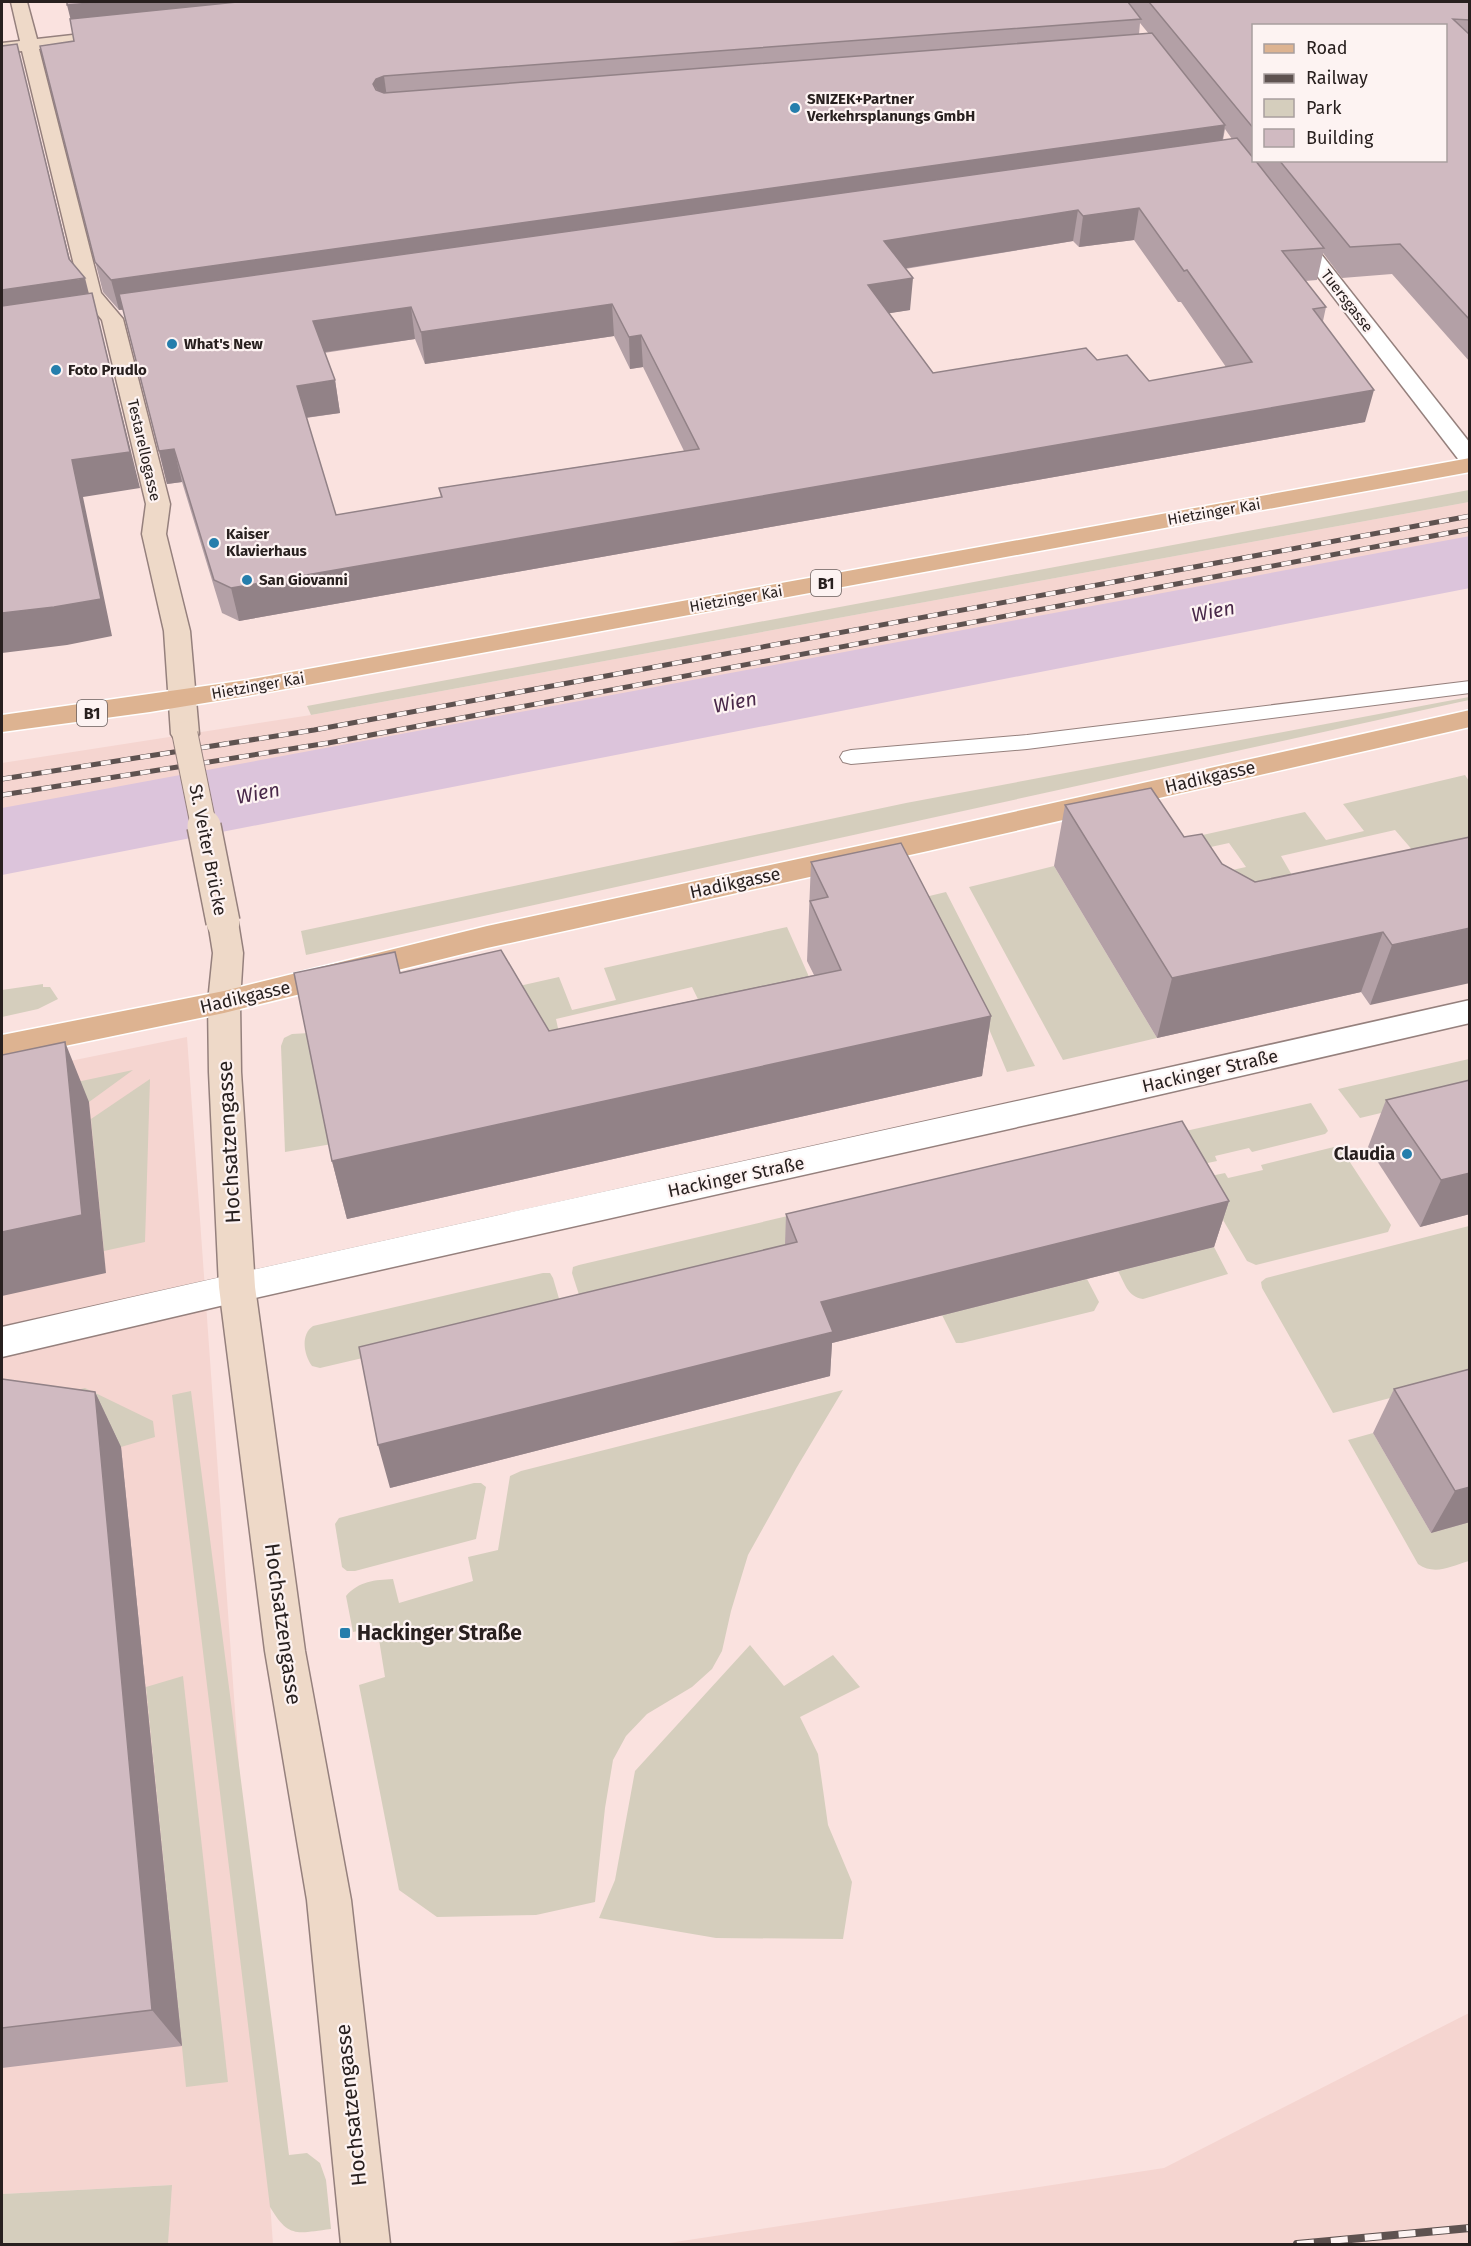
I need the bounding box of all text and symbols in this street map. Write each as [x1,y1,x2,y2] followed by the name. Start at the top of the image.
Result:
[1252,24,1447,162] legend
[1306,37,1348,59] text: Road
[1306,67,1368,89] text: Railway
[806,90,975,125] place label: SNIZEK+Partner Verkehrsplanungs GmbH
[1306,97,1342,119] text: Park
[788,101,802,115] marker: SNIZEK+Partner Verkehrsplanungs GmbH
[1306,127,1374,149] text: Building
[1317,266,1377,336] street label: Tuersgasse
[184,335,264,353] place label: What's New
[165,337,179,351] marker: What's New
[68,361,147,379] place label: Foto Prudlo
[49,363,63,377] marker: Foto Prudlo
[124,397,164,503] street label: Testarellogasse
[1166,495,1262,529] street label: Hietzinger Kai
[226,525,307,560] place label: Kaiser Klavierhaus
[207,536,221,550] marker: Kaiser Klavierhaus
[811,570,841,596] road number: B1
[259,571,348,589] place label: San Giovanni
[240,573,254,587] marker: San Giovanni
[688,582,784,616] street label: Hietzinger Kai
[1189,595,1237,627] water label: Wien
[210,669,306,703] street label: Hietzinger Kai
[711,686,759,718] water label: Wien
[77,700,107,726] road number: B1
[1163,756,1257,798] street label: Hadikgasse
[234,777,282,809] water label: Wien
[184,782,232,918] street label: St. Veiter Brücke
[688,863,782,903] street label: Hadikgasse
[198,976,292,1018] street label: Hadikgasse
[1140,1045,1280,1097] street label: Hackinger Straße
[212,1060,246,1224] street label: Hochsatzengasse
[1334,1143,1395,1165] place label: Claudia
[1400,1147,1414,1161] marker: Claudia
[666,1152,806,1202] street label: Hackinger Straße
[259,1542,307,1706] street label: Hochsatzengasse
[357,1620,522,1646] place label: Hackinger Straße
[338,1626,352,1640] marker: Hackinger Straße
[330,2023,372,2187] street label: Hochsatzengasse

